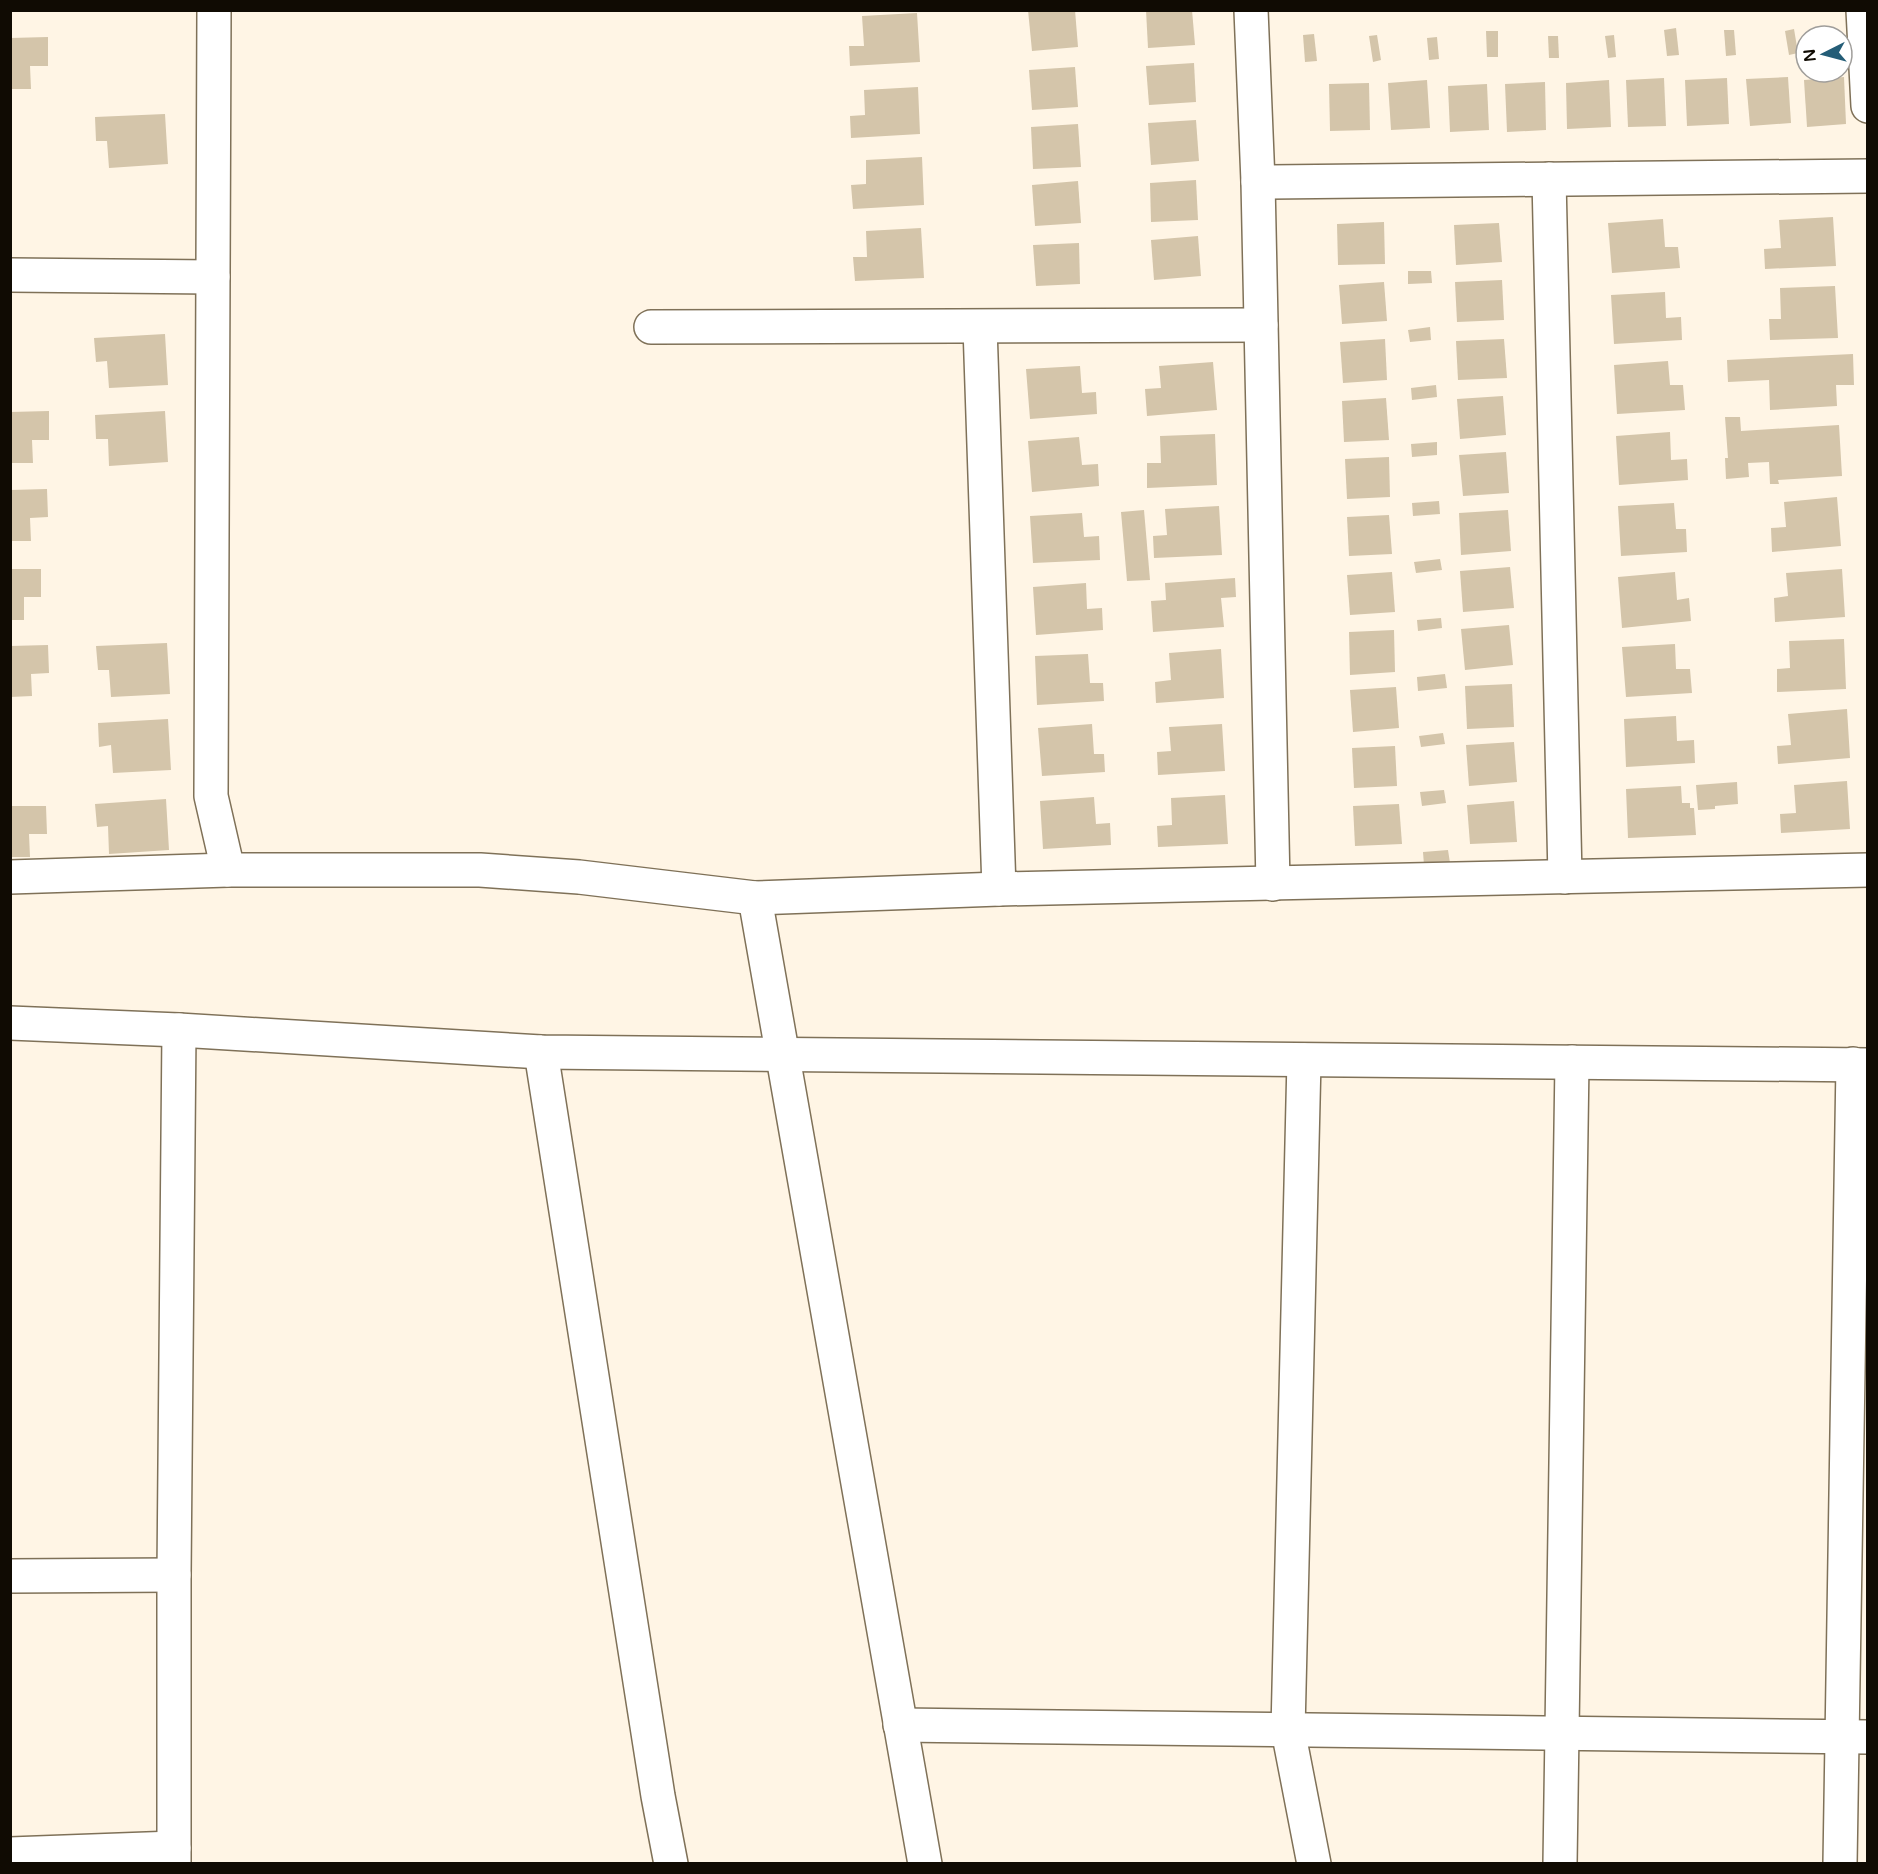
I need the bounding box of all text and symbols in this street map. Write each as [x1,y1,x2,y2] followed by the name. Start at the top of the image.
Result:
[1794,24,1854,84] north arrow
[1799,48,1821,63] text: N

